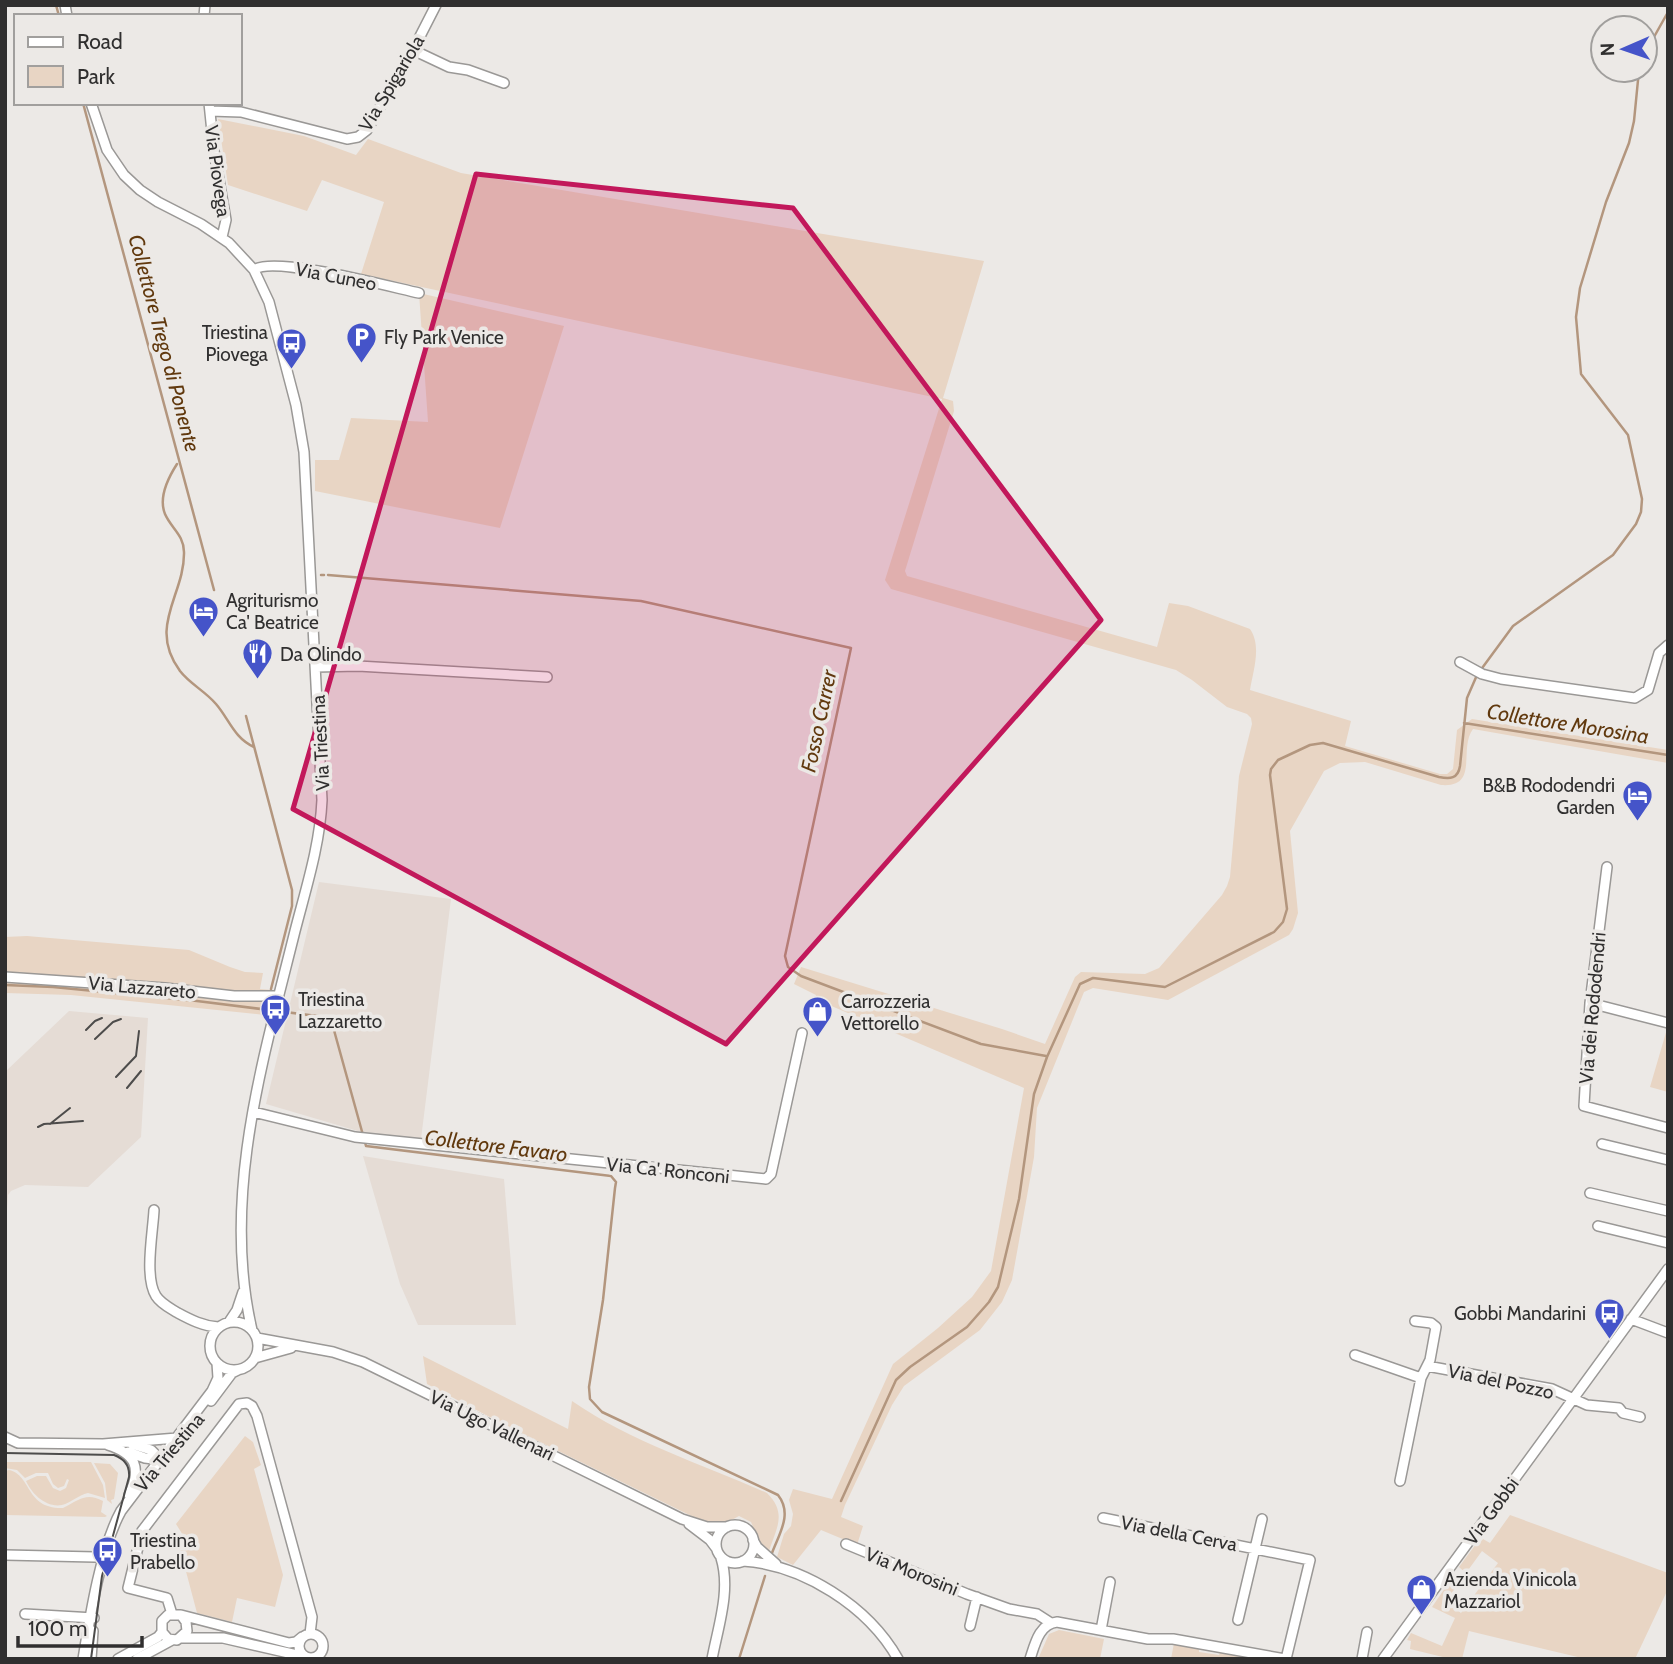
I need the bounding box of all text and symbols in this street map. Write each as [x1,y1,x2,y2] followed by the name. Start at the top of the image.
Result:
[14,14,242,105] legend
[1589,14,1659,84] north arrow
[77,29,123,54] text: Road
[354,31,429,136] street label: Via Spigariola
[1596,42,1619,57] text: N
[77,64,115,89] text: Park
[200,124,235,218] street label: Via Piovega
[123,231,206,455] water label: Collettore Trego di Ponente
[293,257,378,296] street label: Via Cuneo
[344,320,378,364] parking icon: Fly Park Venice
[202,321,268,366] place label: Triestina Piovega
[274,326,308,370] bus stop icon: Triestina Piovega
[384,326,504,349] place label: Fly Park Venice
[226,589,319,634] place label: Agriturismo Ca' Beatrice
[186,594,220,638] hotel icon: Agriturismo Ca' Beatrice
[240,637,274,681] restaurant icon: Da Olindo
[280,643,362,666] place label: Da Olindo
[795,666,842,774] water label: Fosso Carrer
[307,694,334,792] street label: Via Triestina
[1485,698,1651,749] water label: Collettore Morosina
[1482,774,1615,819] place label: B&B Rododendri Garden
[1621,779,1655,823] hotel icon: B&B Rododendri Garden
[1574,931,1611,1085] street label: Via dei Rododendri
[87,971,197,1004] street label: Via Lazzareto
[298,988,382,1033] place label: Triestina Lazzaretto
[841,990,930,1035] place label: Carrozzeria Vettorello
[258,993,292,1037] bus stop icon: Triestina Lazzaretto
[801,995,835,1039] shop icon: Carrozzeria Vettorello
[423,1124,569,1167] water label: Collettore Favaro
[605,1153,731,1188] street label: Via Ca' Ronconi
[1592,1296,1626,1340] bus stop icon: Gobbi Mandarini
[1454,1302,1586,1325] place label: Gobbi Mandarini
[1446,1359,1556,1404] street label: Via del Pozzo
[426,1385,558,1466] street label: Via Ugo Vallenari
[130,1408,209,1497] street label: Via Triestina
[1459,1473,1524,1550] street label: Via Gobbi
[1119,1511,1239,1556] street label: Via della Cerva
[130,1529,196,1574] place label: Triestina Prabello
[90,1534,124,1578] bus stop icon: Triestina Prabello
[862,1542,962,1601] street label: Via Morosini
[1444,1568,1577,1613] place label: Azienda Vinicola Mazzariol
[1404,1573,1438,1617] shop icon: Azienda Vinicola Mazzariol
[18,1604,142,1648] scale bar
[28,1616,87,1641] text: 100 m

